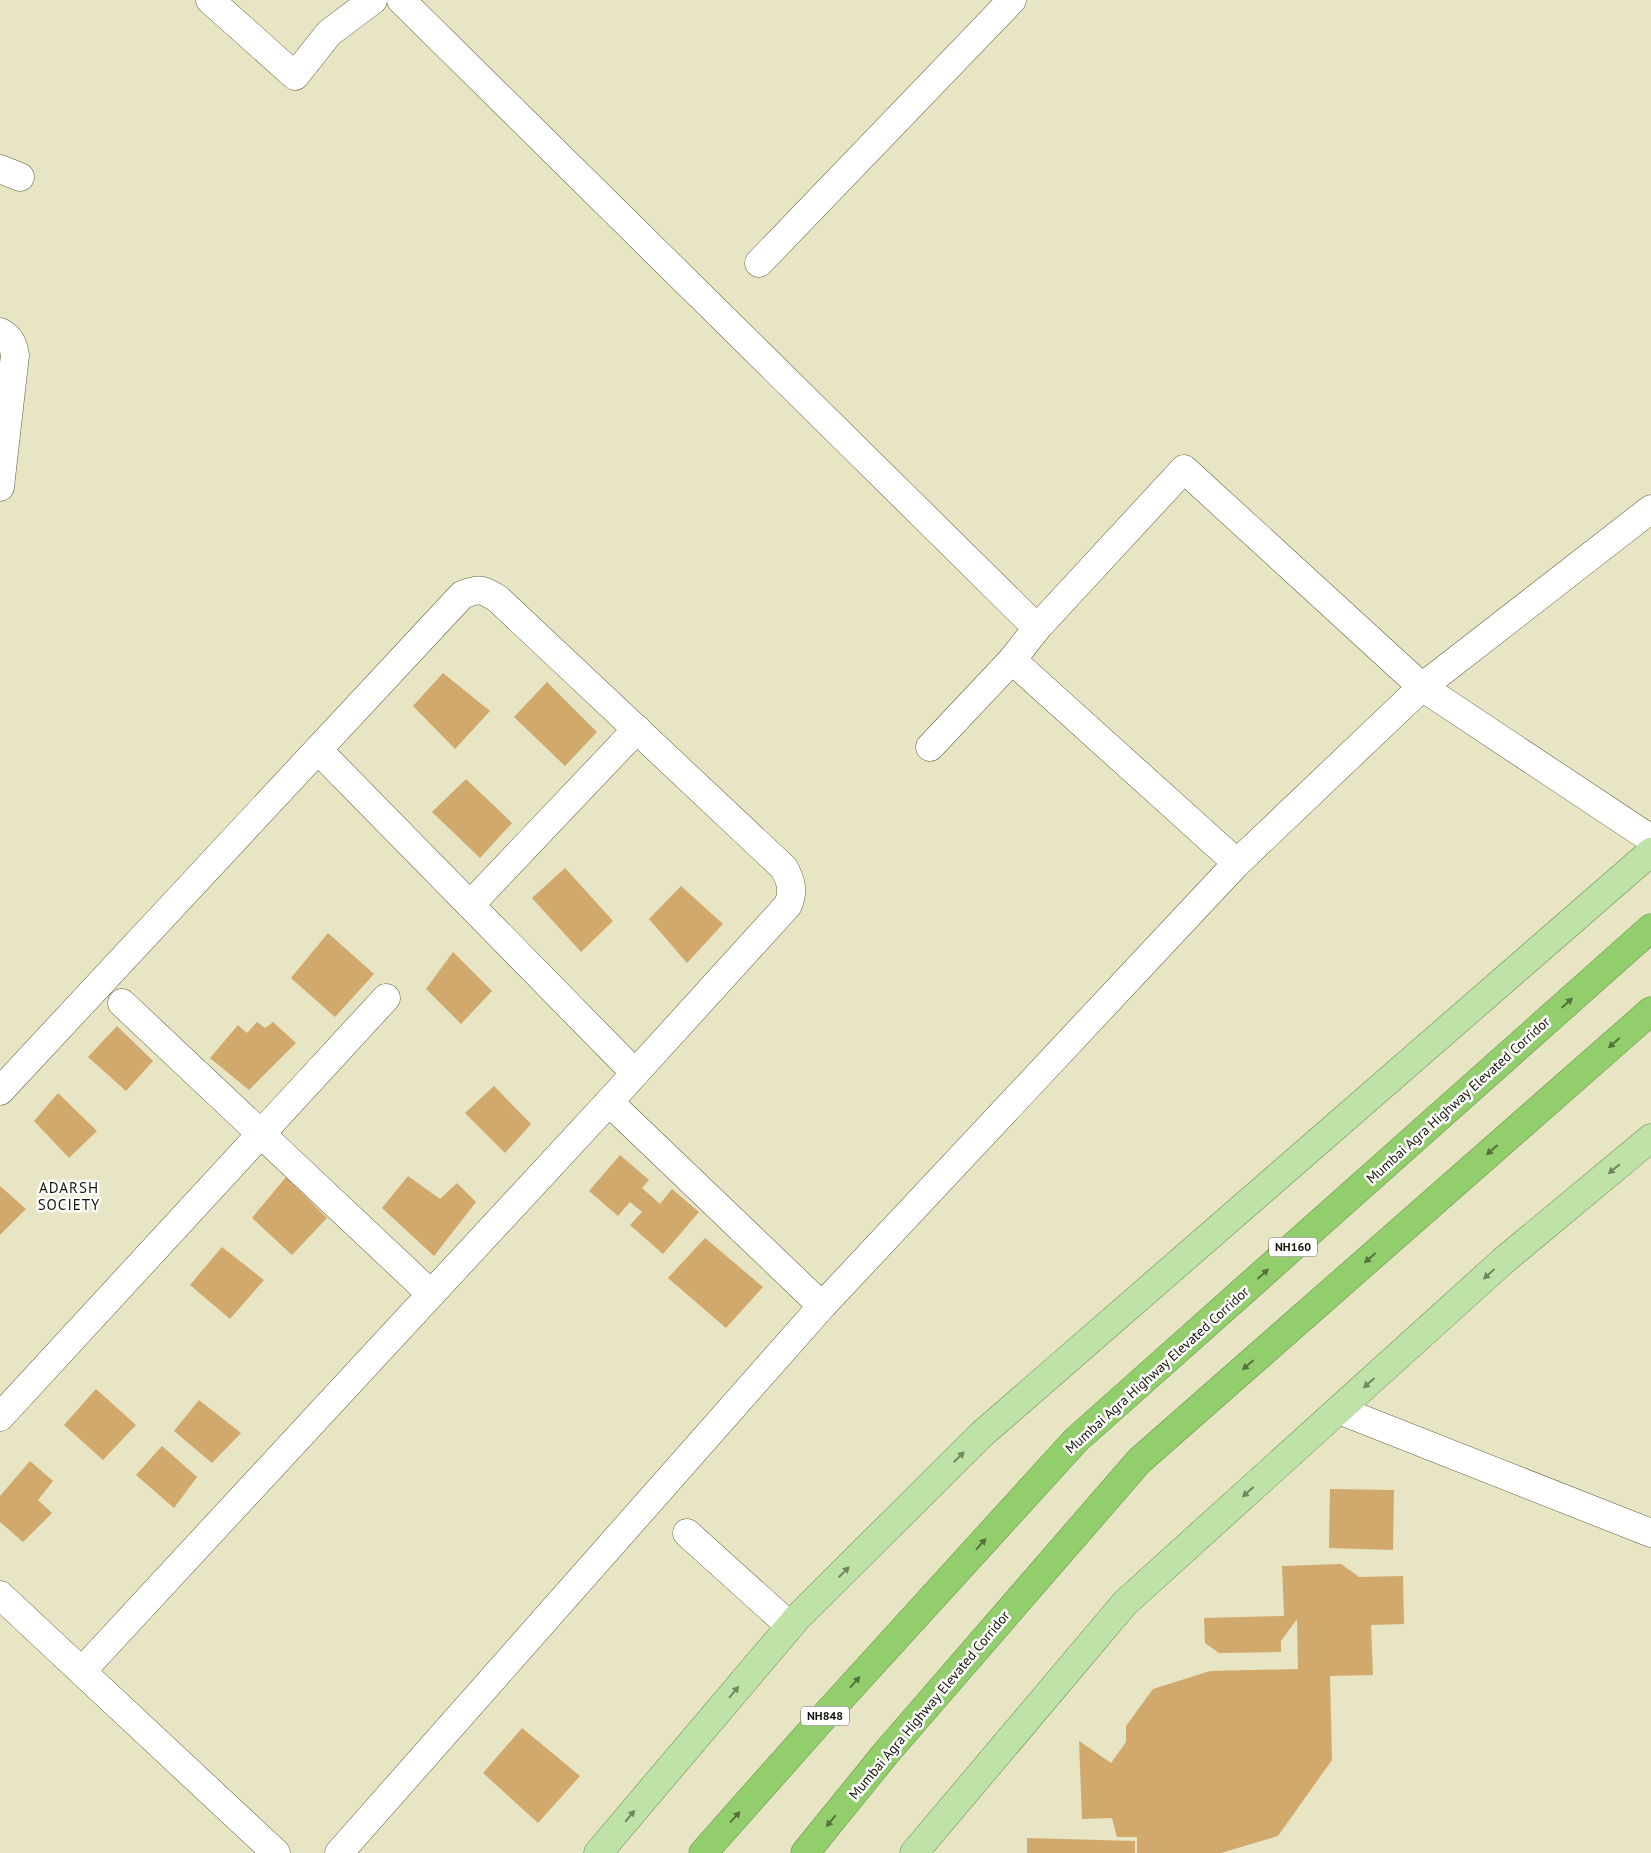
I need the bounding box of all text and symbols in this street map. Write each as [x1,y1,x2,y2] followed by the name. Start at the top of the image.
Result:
[1560,997,1572,1009] one-way arrow
[1362,1013,1554,1187] street label: Mumbai Agra Highway Elevated Corridor
[1609,1037,1621,1049] one-way arrow
[1486,1145,1499,1156] one-way arrow
[1608,1163,1620,1175] one-way arrow
[38,1178,100,1214] district label: ADARSH SOCIETY
[1269,1238,1317,1256] road number: NH160
[1365,1252,1377,1264] one-way arrow
[1256,1268,1268,1280] one-way arrow
[1483,1268,1496,1279] one-way arrow
[1061,1283,1253,1457] street label: Mumbai Agra Highway Elevated Corridor
[1243,1359,1255,1371] one-way arrow
[1363,1377,1375,1389] one-way arrow
[953,1451,965,1463] one-way arrow
[1243,1486,1255,1498] one-way arrow
[976,1537,987,1550] one-way arrow
[837,1566,849,1578] one-way arrow
[845,1607,1013,1803] street label: Mumbai Agra Highway Elevated Corridor
[849,1677,861,1689] one-way arrow
[729,1685,740,1698] one-way arrow
[801,1706,849,1725] road number: NH848
[624,1809,635,1822] one-way arrow
[729,1811,741,1823] one-way arrow
[826,1814,837,1827] one-way arrow

